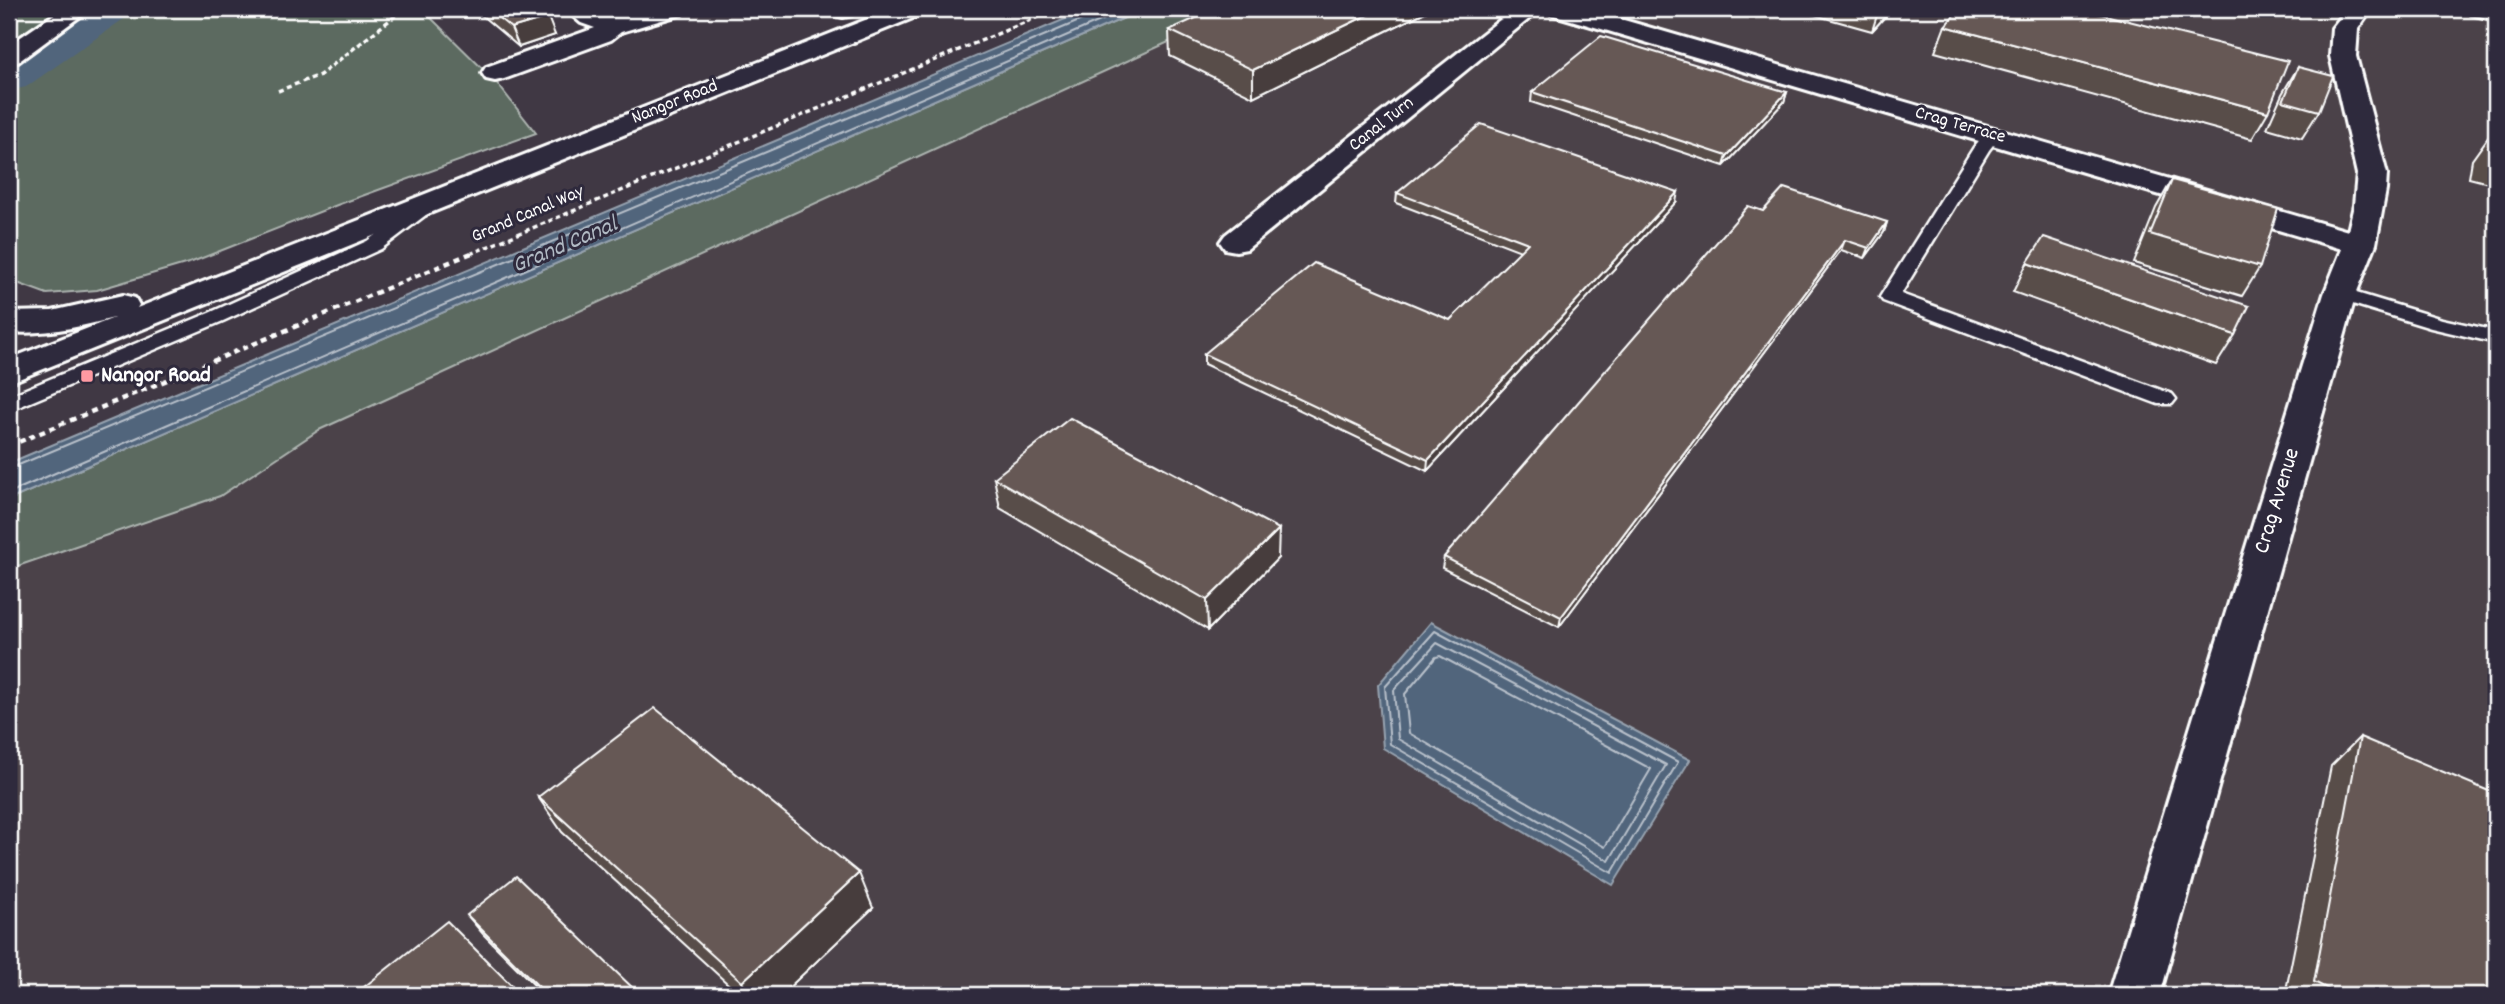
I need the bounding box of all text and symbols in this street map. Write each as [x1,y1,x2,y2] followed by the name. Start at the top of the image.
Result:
[628,73,722,133] street label: Nangor Road
[1344,91,1420,159] street label: Canal Turn
[1912,100,2008,152] street label: Crag Terrace
[468,181,588,249] street label: Grand Canal Way
[508,211,622,281] water label: Grand Canal
[101,360,211,393] place label: Nangor Road
[79,368,95,384] marker: Nangor Road
[2246,444,2310,558] street label: Crag Avenue

